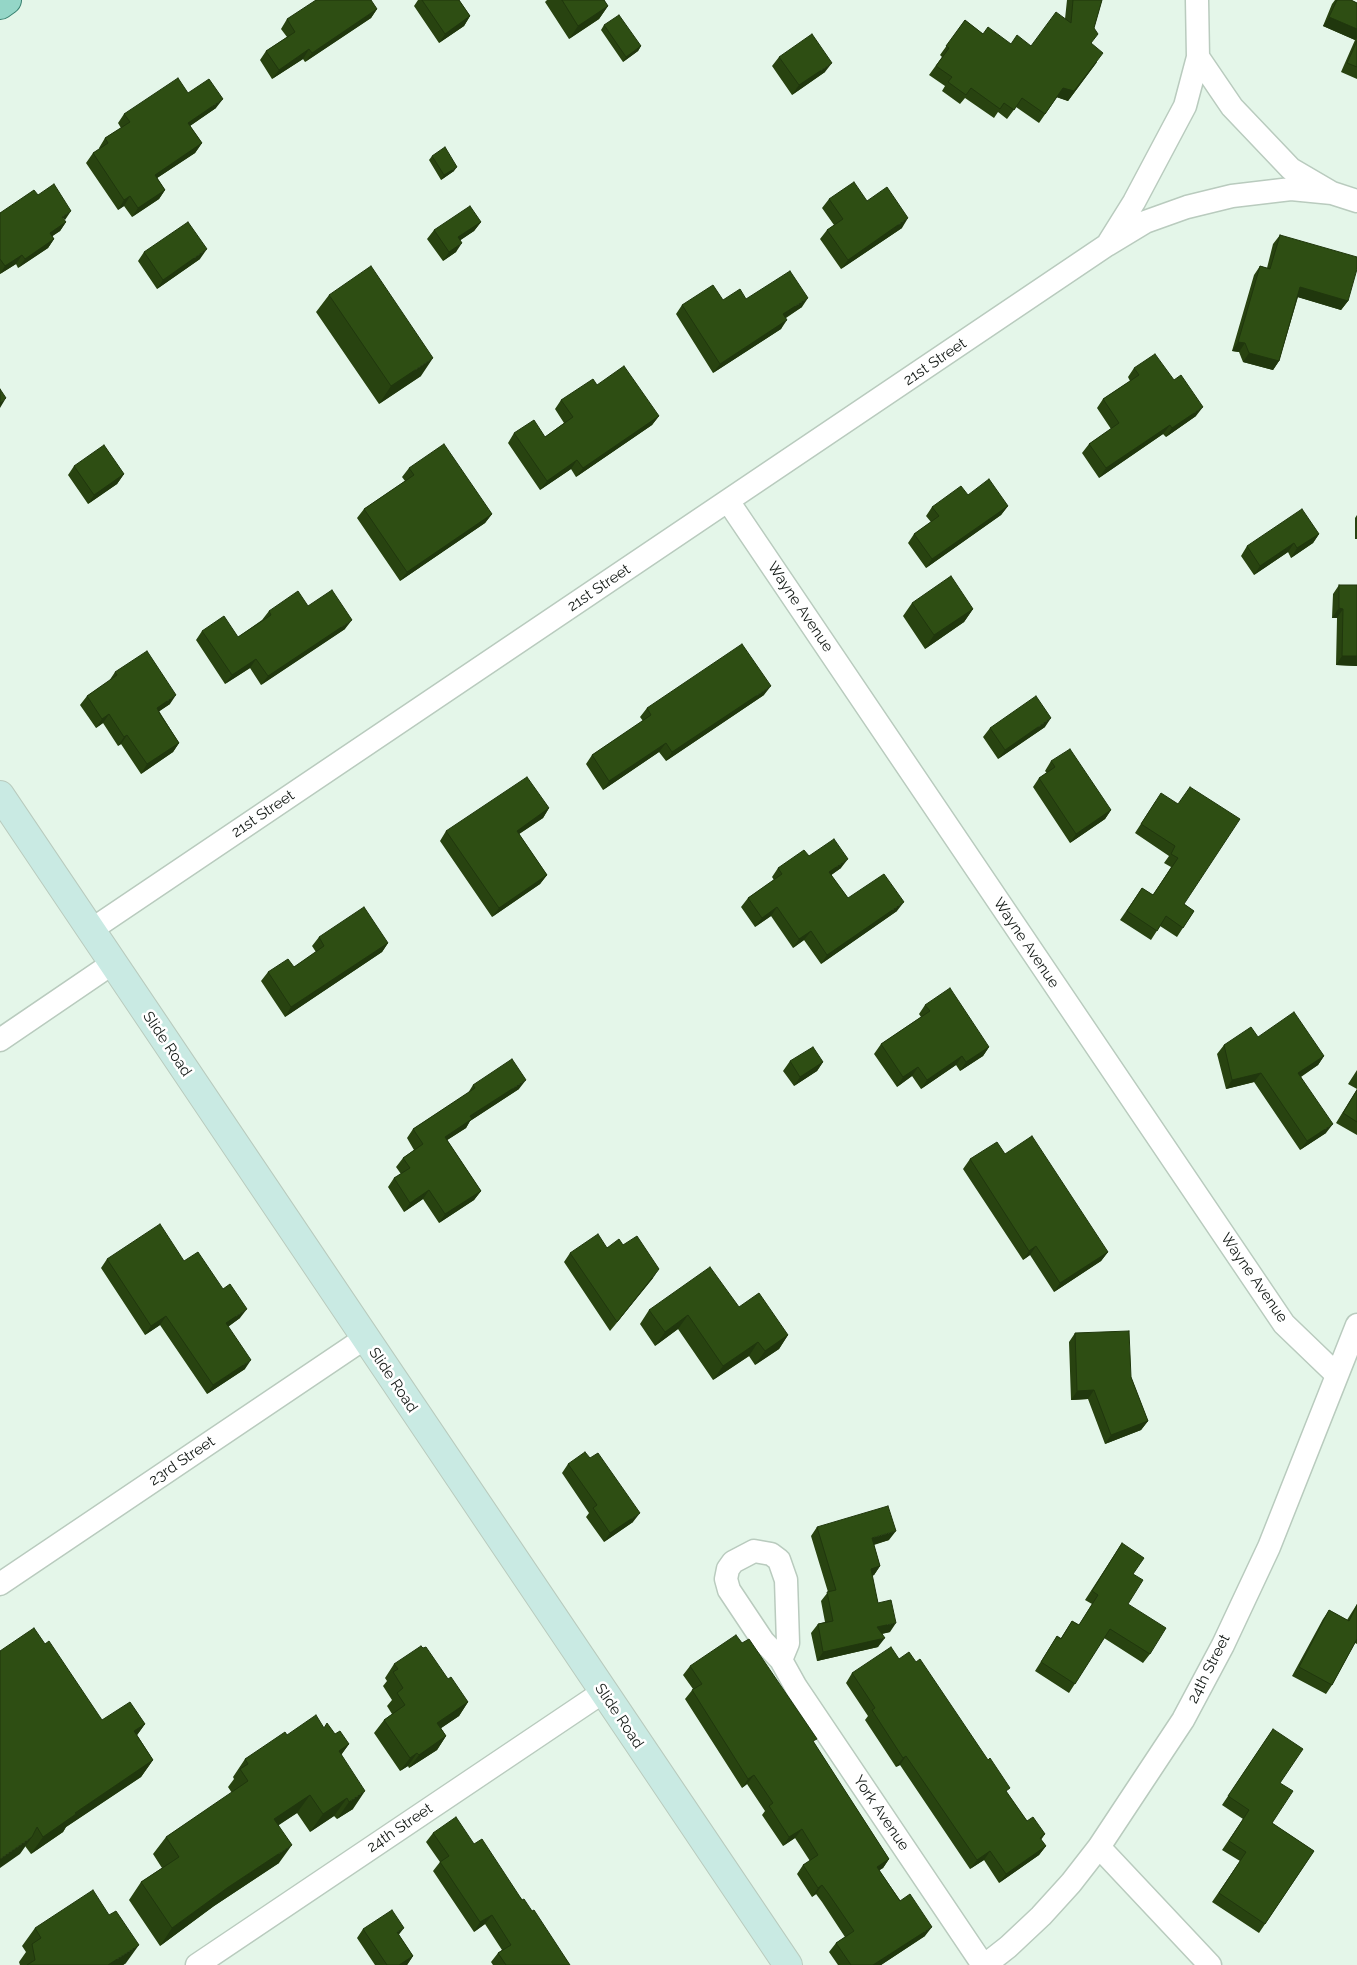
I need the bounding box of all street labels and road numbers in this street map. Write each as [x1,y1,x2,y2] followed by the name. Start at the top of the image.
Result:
[900,334,970,390] street label: 21st Street
[763,558,837,656] street label: Wayne Avenue
[564,560,634,616] street label: 21st Street
[228,786,298,842] street label: 21st Street
[989,894,1063,992] street label: Wayne Avenue
[139,1008,195,1080] street label: Slide Road
[1217,1230,1291,1326] street label: Wayne Avenue
[365,1344,421,1416] street label: Slide Road
[146,1432,218,1490] street label: 23rd Street
[1184,1631,1234,1707] street label: 24th Street
[591,1680,647,1752] street label: Slide Road
[849,1772,913,1854] street label: York Avenue
[364,1800,436,1856] street label: 24th Street

